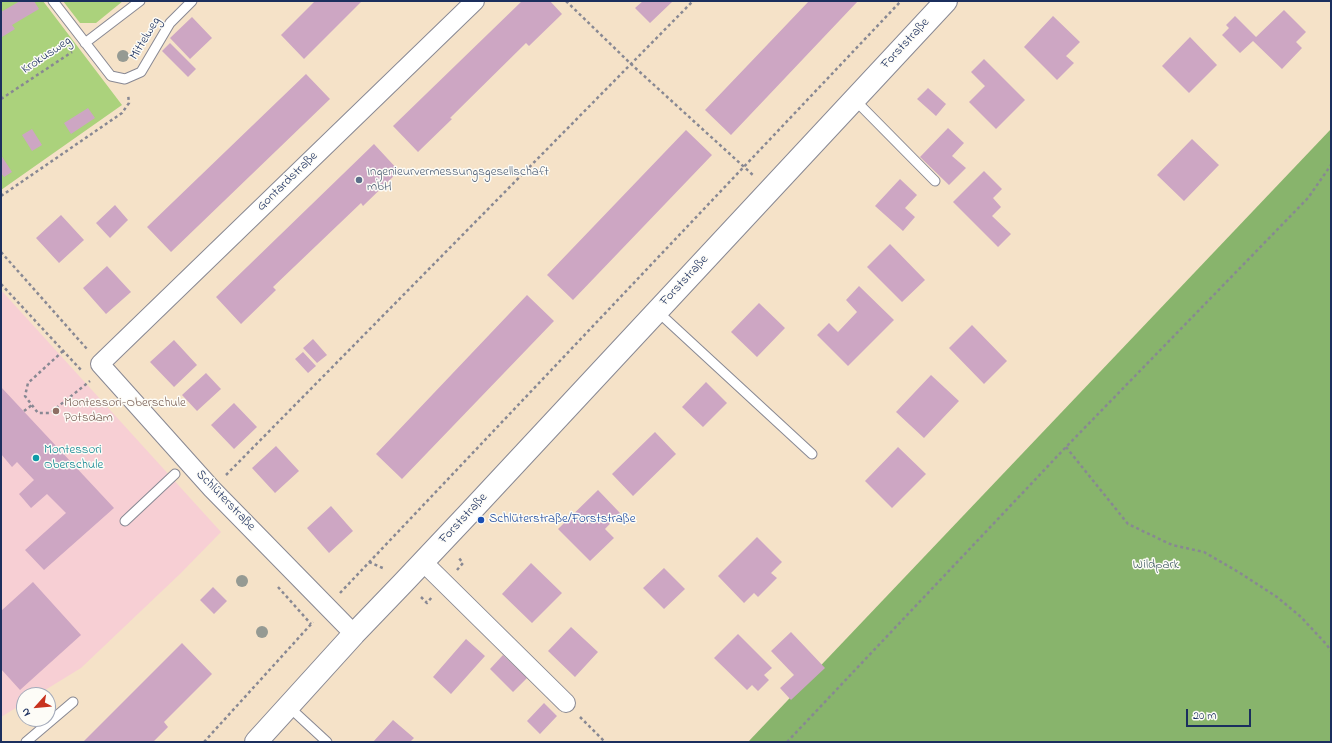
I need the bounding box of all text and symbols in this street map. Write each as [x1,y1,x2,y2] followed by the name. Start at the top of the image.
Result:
[127,15,165,63] street label: Mittelweg
[879,15,933,73] street label: Forststraße
[19,34,75,78] street label: Krokusweg
[254,149,322,215] street label: Gontardstraße
[367,165,549,196] place label: Ingenieurvermessungsgesellschaft mbH
[354,175,364,185] marker: Ingenieurvermessungsgesellschaft mbH
[658,252,712,310] street label: Forststraße
[64,396,186,427] place label: Montessori-Oberschule Potsdam
[51,406,61,416] marker: Montessori-Oberschule Potsdam
[44,443,103,474] place label: Montessori Oberschule
[31,453,41,463] marker: Montessori Oberschule
[192,467,258,535] street label: Schlüterstraße
[437,490,491,548] street label: Forststraße
[489,512,635,528] place label: Schlüterstraße/Forststraße
[476,515,486,525] marker: Schlüterstraße/Forststraße
[1133,558,1179,574] park label: Wildpark
[16,687,56,727] north arrow
[1188,701,1253,727] scale bar
[17,705,35,719] text: N
[1193,707,1216,725] text: 20 m

